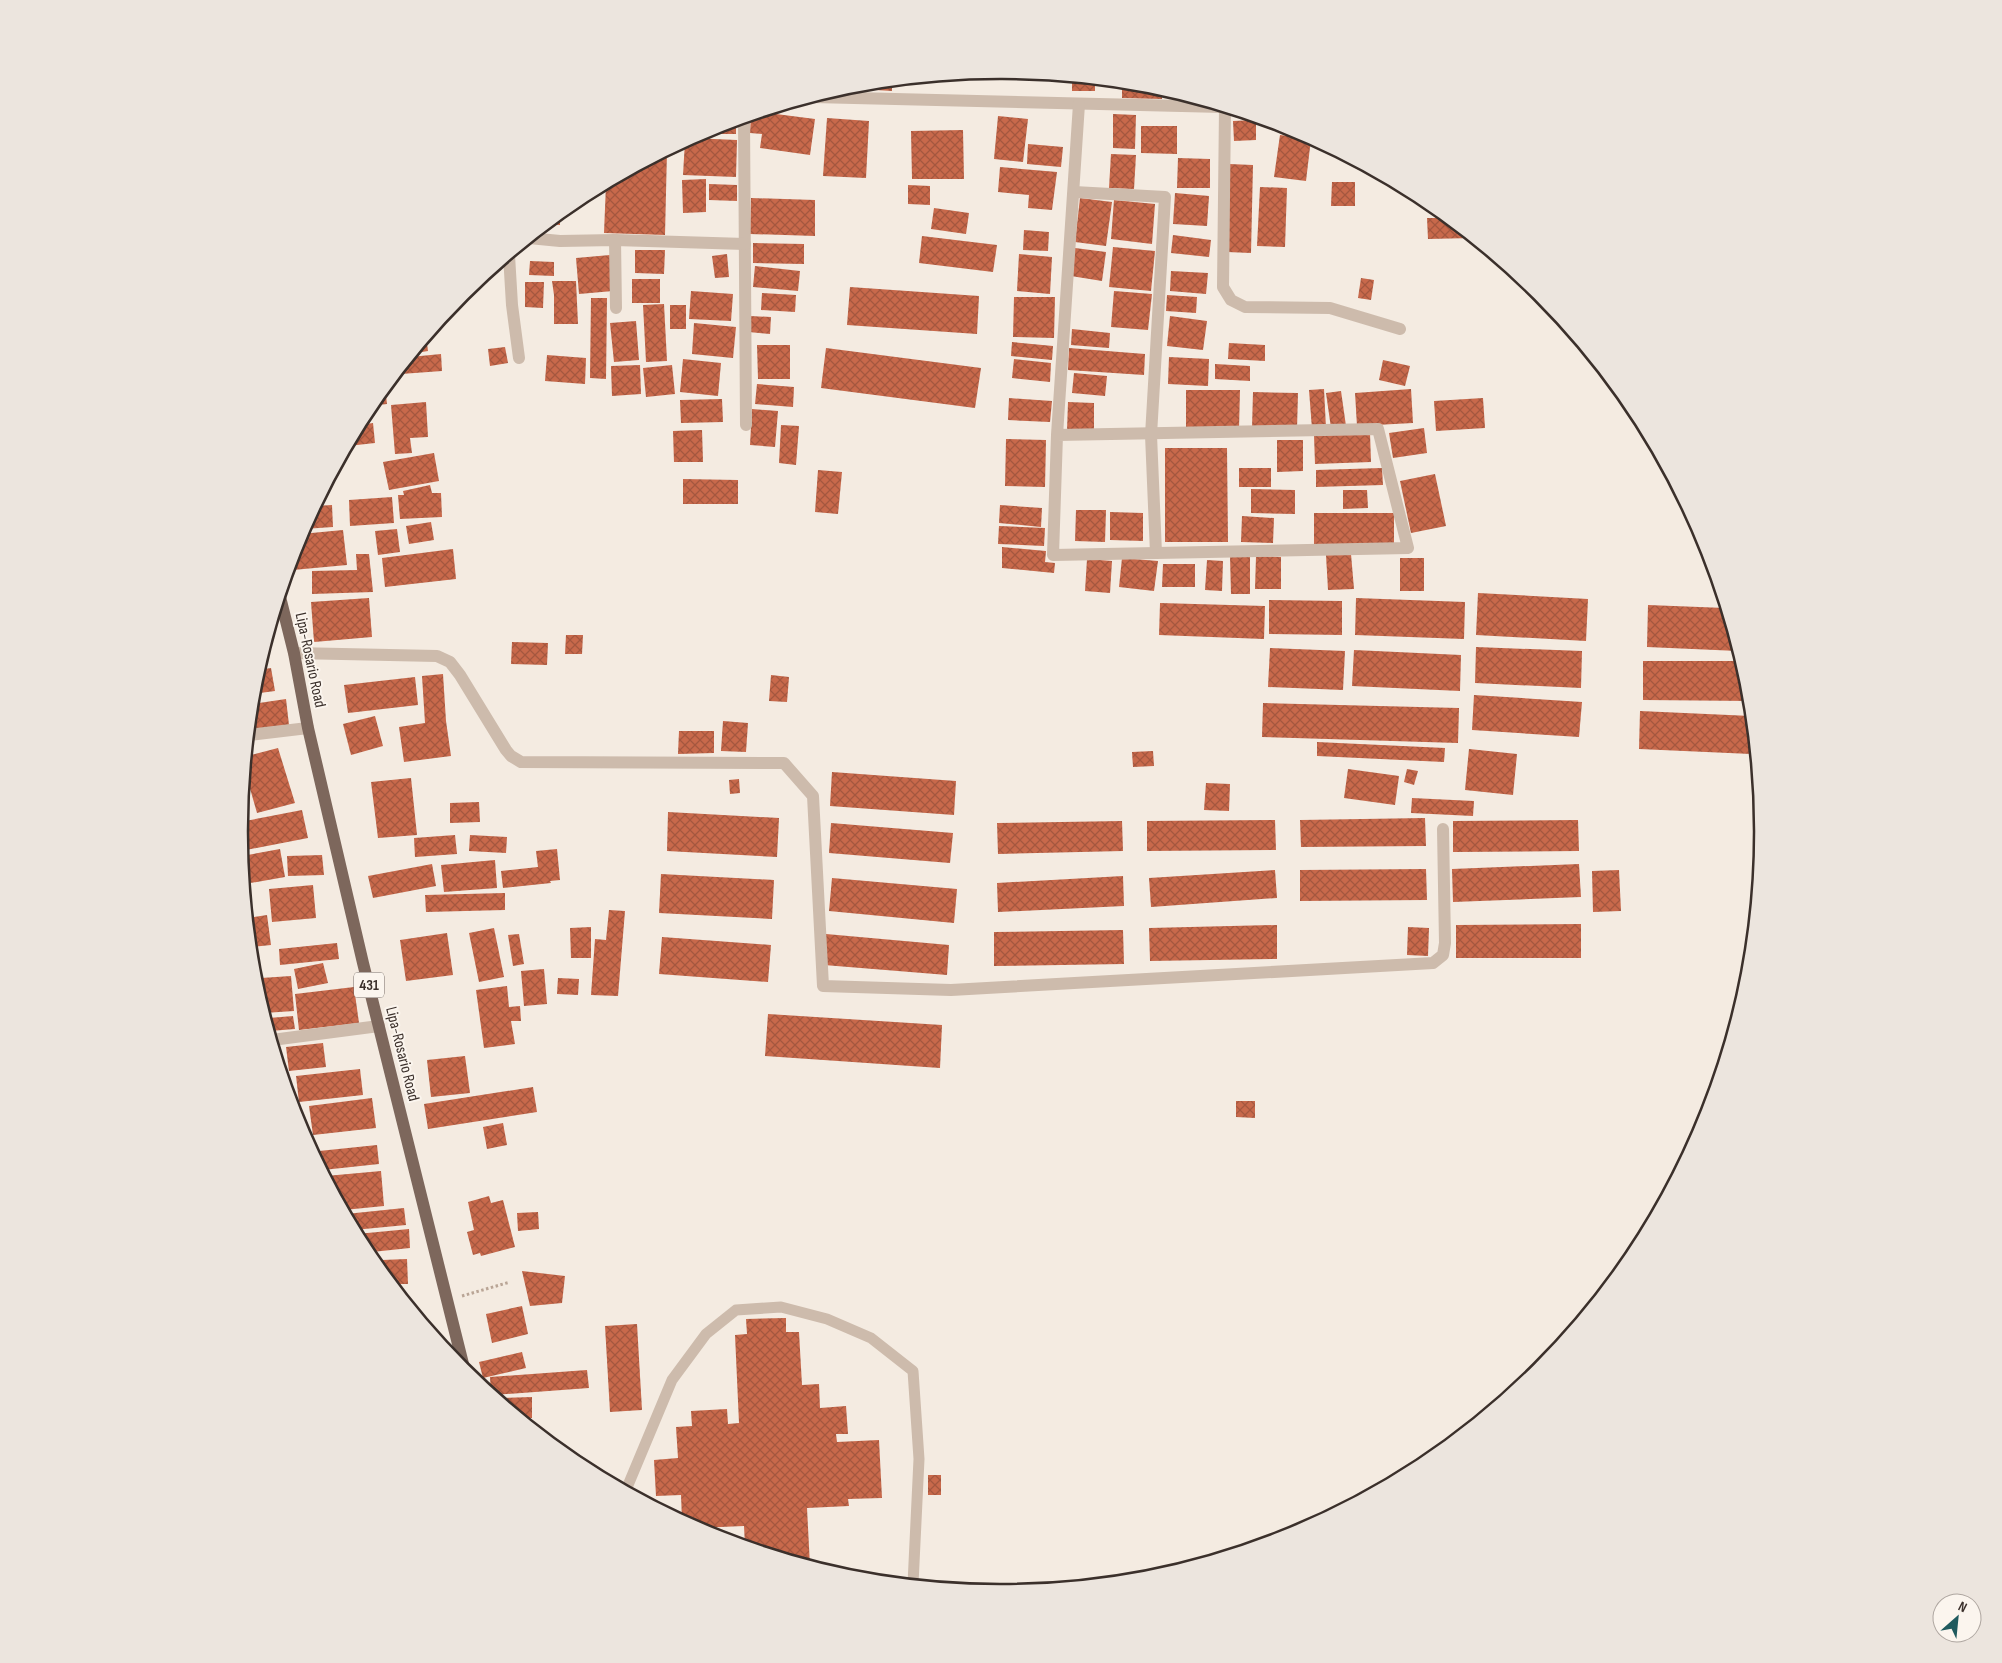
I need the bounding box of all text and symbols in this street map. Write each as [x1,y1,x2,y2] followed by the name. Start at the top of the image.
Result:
[291,611,329,709] street label: Lipa-Rosario Road
[354,972,384,998] road number: 431
[381,1005,423,1103] street label: Lipa-Rosario Road
[1932,1593,1982,1643] north arrow
[1955,1598,1970,1616] text: N

